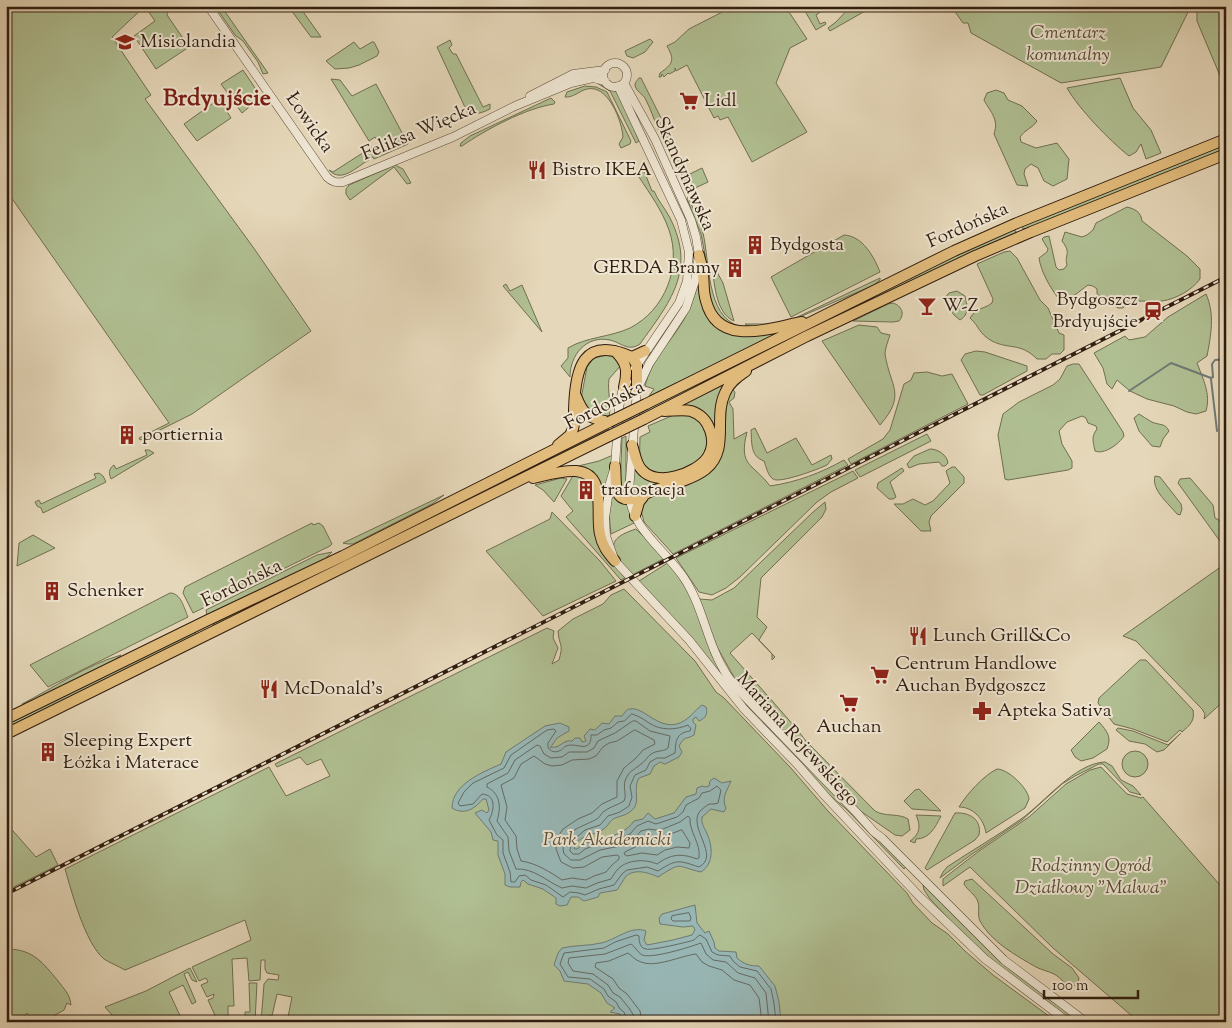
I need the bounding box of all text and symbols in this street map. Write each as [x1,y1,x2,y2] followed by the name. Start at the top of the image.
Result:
[1026,20,1110,69] park label: Cmentarz komunalny
[140,29,236,56] place label: Misiolandia
[114,31,136,53] school or university icon: Misiolandia
[163,82,271,116] district label: Brdyujście
[278,87,340,159] street label: Łowicka
[704,88,737,115] place label: Lidl
[678,90,700,112] supermarket icon: Lidl
[358,96,481,168] street label: Feliksa Więcka
[647,113,721,235] street label: Skandynawska
[552,157,652,184] place label: Bistro IKEA
[526,159,548,181] restaurant icon: Bistro IKEA
[923,196,1013,256] street label: Fordońska
[770,232,844,259] place label: Bydgosta
[744,234,766,256] building icon: Bydgosta
[593,255,721,282] place label: GERDA Bramy
[724,257,746,279] building icon: GERDA Bramy
[1052,287,1138,336] place label: Bydgoszcz Brdyujście
[942,293,979,320] place label: W-Z
[916,295,938,317] bar icon: W-Z
[1142,300,1164,322] station icon: Bydgoszcz Brdyujście
[560,374,650,438] street label: Fordońska
[142,422,223,449] place label: portiernia
[116,424,138,446] building icon: portiernia
[601,477,685,504] place label: trafostacja
[575,479,597,501] building icon: trafostacja
[197,553,287,615] street label: Fordońska
[67,578,144,605] place label: Schenker
[41,580,63,602] building icon: Schenker
[933,623,1071,650] place label: Lunch Grill&Co
[907,625,929,647] restaurant icon: Lunch Grill&Co
[895,651,1057,700] place label: Centrum Handlowe Auchan Bydgoszcz
[869,664,891,686] supermarket icon: Centrum Handlowe Auchan Bydgoszcz
[729,667,865,813] street label: Mariana Rejewskiego
[284,676,383,703] place label: McDonald's
[258,678,280,700] restaurant icon: McDonald's
[838,692,860,714] supermarket icon: Auchan
[997,698,1112,725] place label: Apteka Sativa
[971,700,993,722] pharmacy icon: Apteka Sativa
[816,714,882,741] place label: Auchan
[63,728,199,777] place label: Sleeping Expert Łóżka i Materace
[37,741,59,763] building icon: Sleeping Expert Łóżka i Materace
[543,827,671,854] park label: Park Akademicki
[1015,853,1167,902] park label: Rodzinny Ogród Działkowy "Malwa"
[1044,968,1138,1000] scale bar
[1052,976,1089,997] text: 100 m

